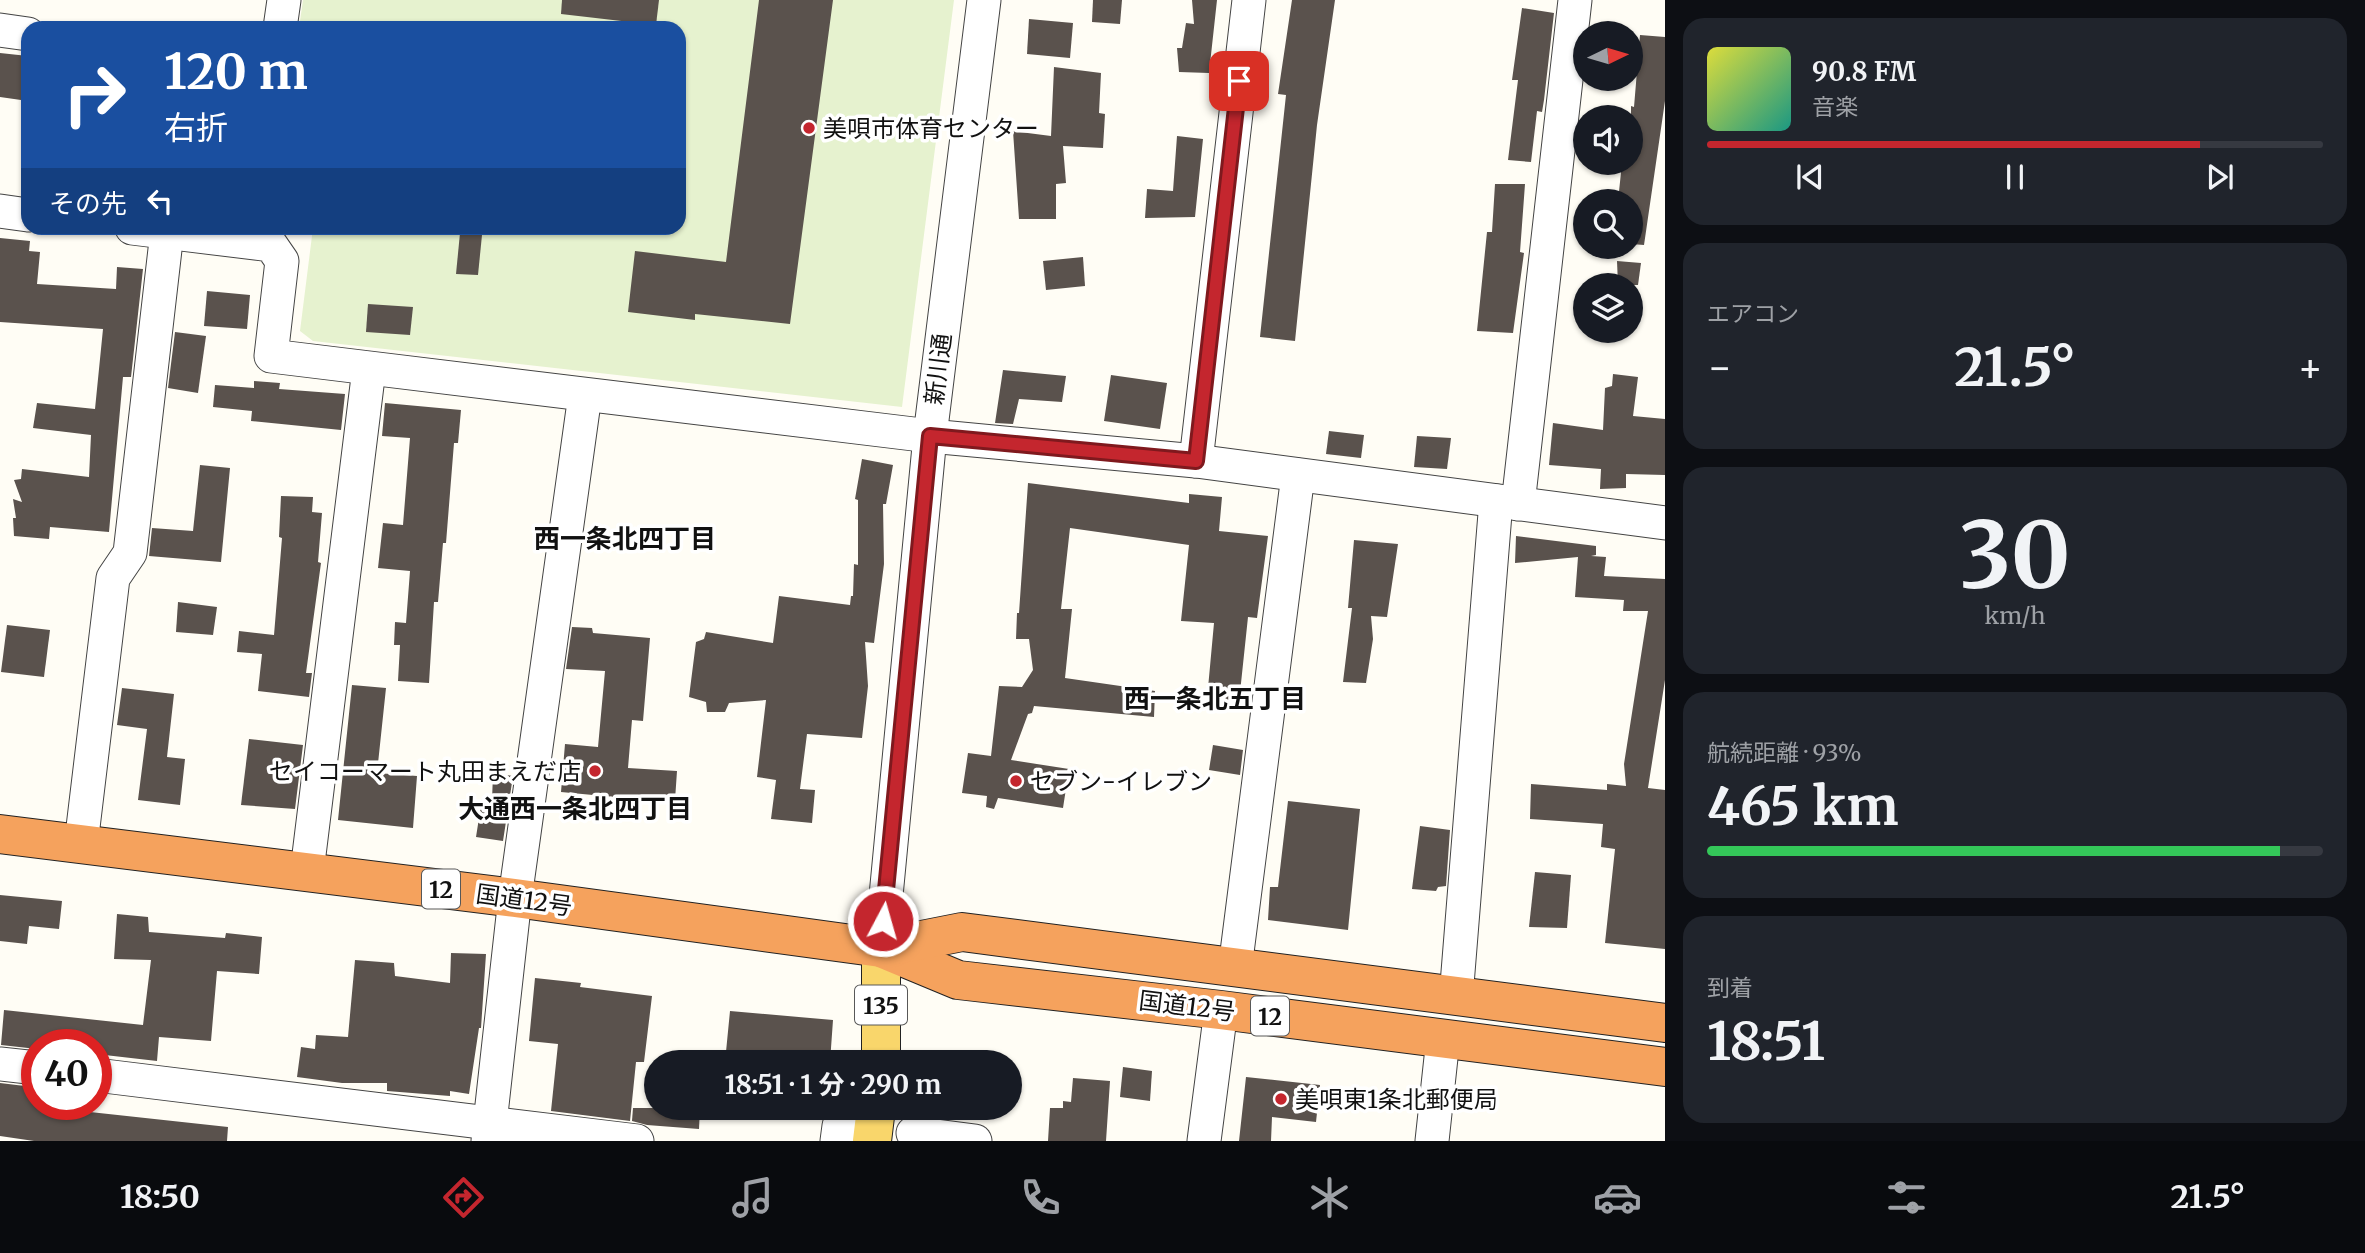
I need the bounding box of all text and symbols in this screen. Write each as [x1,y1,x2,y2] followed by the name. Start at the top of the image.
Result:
[1573,21,1643,91] north arrow
[1573,21,1643,343] map controls
[164,41,308,102] text: 120 m
[49,49,140,140] icon: right
[1209,51,1269,111] pin
[1812,55,1916,88] text: 90.8 FM
[1220,62,1258,100] icon: arrive
[1812,92,1858,121] text: 音楽
[1573,105,1643,175] button: sound
[164,108,228,148] text: 右折
[823,113,1039,144] place label: 美唄市体育センター
[801,120,817,136] marker: 美唄市体育センター
[1791,158,1829,196] icon: previous
[1996,158,2034,196] icon: pause
[2201,158,2239,196] icon: next
[141,182,179,220] icon: left
[49,187,127,220] text: その先
[1573,189,1643,259] button: search
[1573,273,1643,343] button: layers
[1707,299,1799,328] text: エアコン
[918,331,958,407] street label: 新川通
[1954,335,2076,400] text: 21.5°
[1707,344,1732,391] text: −
[2298,344,2323,391] text: +
[1959,498,2071,613] text: 30
[534,522,716,555] district label: 西一条北四丁目
[1985,601,2045,630] text: km/h
[1124,682,1306,715] district label: 西一条北五丁目
[1707,738,1862,767] text: 航続距離 · 93%
[269,756,581,787] place label: セイコーマート丸田まえだ店
[587,763,603,779] marker: セイコーマート丸田まえだ店
[1030,766,1212,797] place label: セブン-イレブン
[1008,773,1024,789] marker: セブン-イレブン
[1707,774,1899,839] text: 465 km
[458,792,692,825] district label: 大通西一条北四丁目
[422,870,460,908] road number: 12
[474,878,574,922] street label: 国道12号
[846,884,920,958] position arrow
[1707,973,1753,1002] text: 到着
[1137,985,1237,1027] street label: 国道12号
[855,986,907,1024] road number: 135
[1251,996,1289,1036] road number: 12
[1707,1009,1825,1074] text: 18:51
[21,1029,112,1120] speed limit sign: 40
[724,1068,942,1101] text: 18:51 · 1 分 · 290 m
[1295,1084,1498,1115] place label: 美唄東1条北郵便局
[1273,1091,1289,1107] marker: 美唄東1条北郵便局
[439,1173,488,1222] icon: directions
[728,1173,777,1222] icon: music
[1016,1173,1065,1222] icon: phone
[1305,1173,1354,1222] icon: climate
[1593,1173,1642,1222] icon: car
[1882,1173,1931,1222] icon: filters
[120,1177,200,1217] text: 18:50
[2171,1177,2245,1217] text: 21.5°

